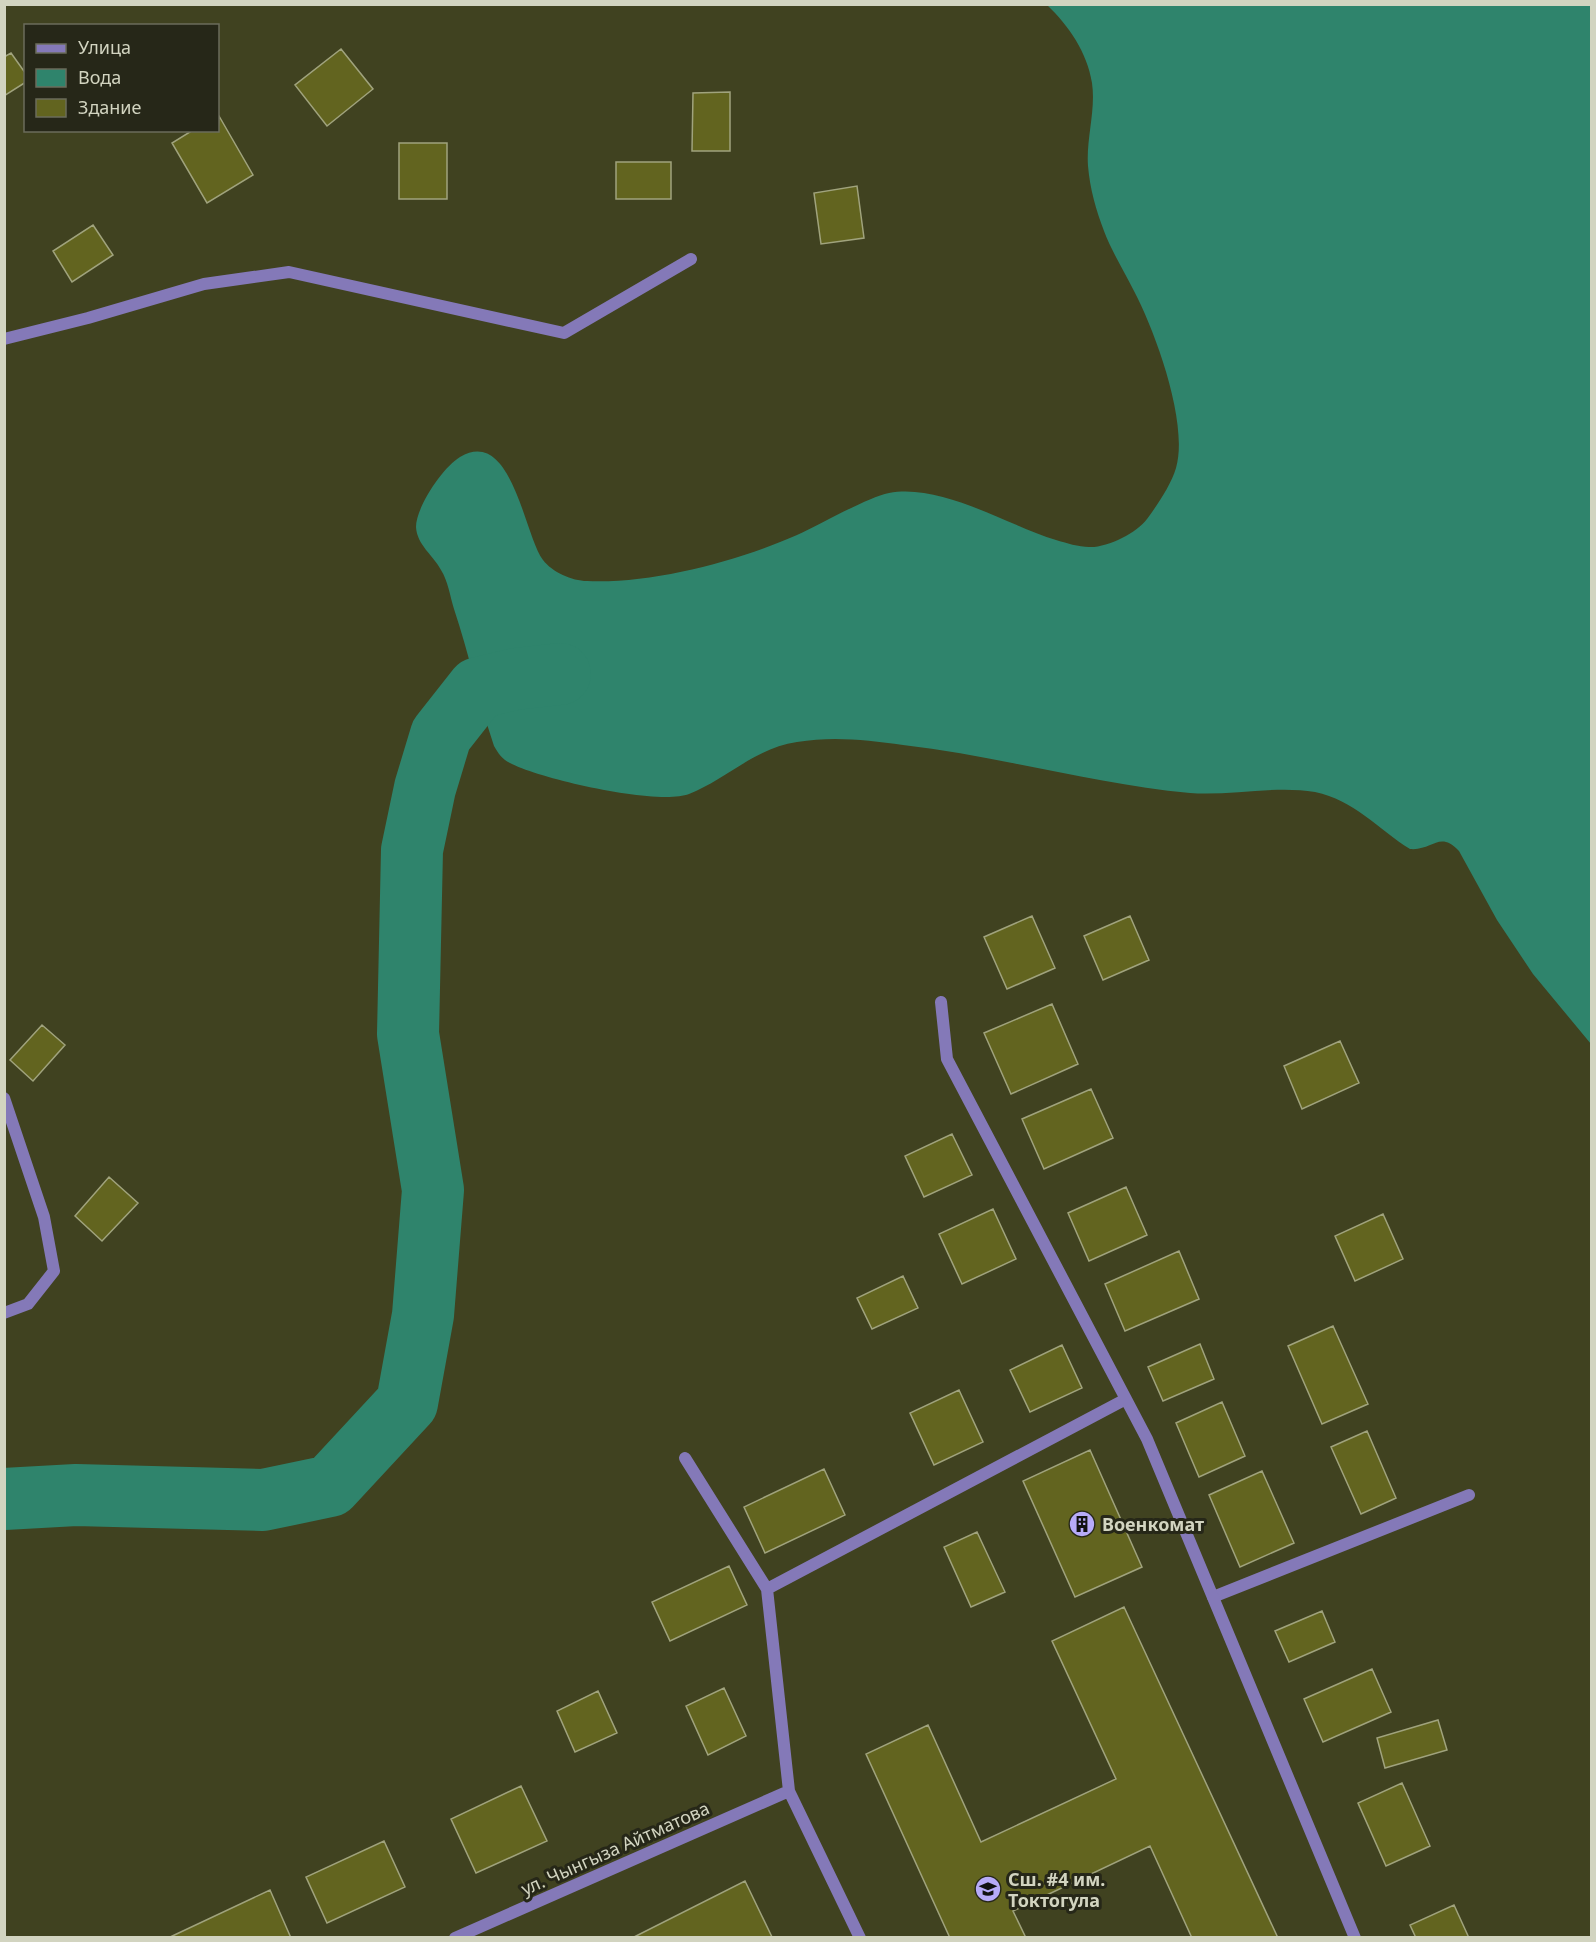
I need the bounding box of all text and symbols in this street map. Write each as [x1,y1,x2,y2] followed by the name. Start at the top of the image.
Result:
[24,24,219,132] legend
[78,35,131,59] text: Улица
[78,65,121,89] text: Вода
[78,95,142,119] text: Здание
[1067,1509,1097,1539] building icon: Военкомат
[1102,1512,1204,1536] place label: Военкомат
[517,1796,713,1900] street label: ул. Чынгыза Айтматова
[1008,1867,1105,1912] place label: Сш. #4 им. Токтогула
[973,1874,1003,1904] school or university icon: Сш. #4 им. Токтогула

